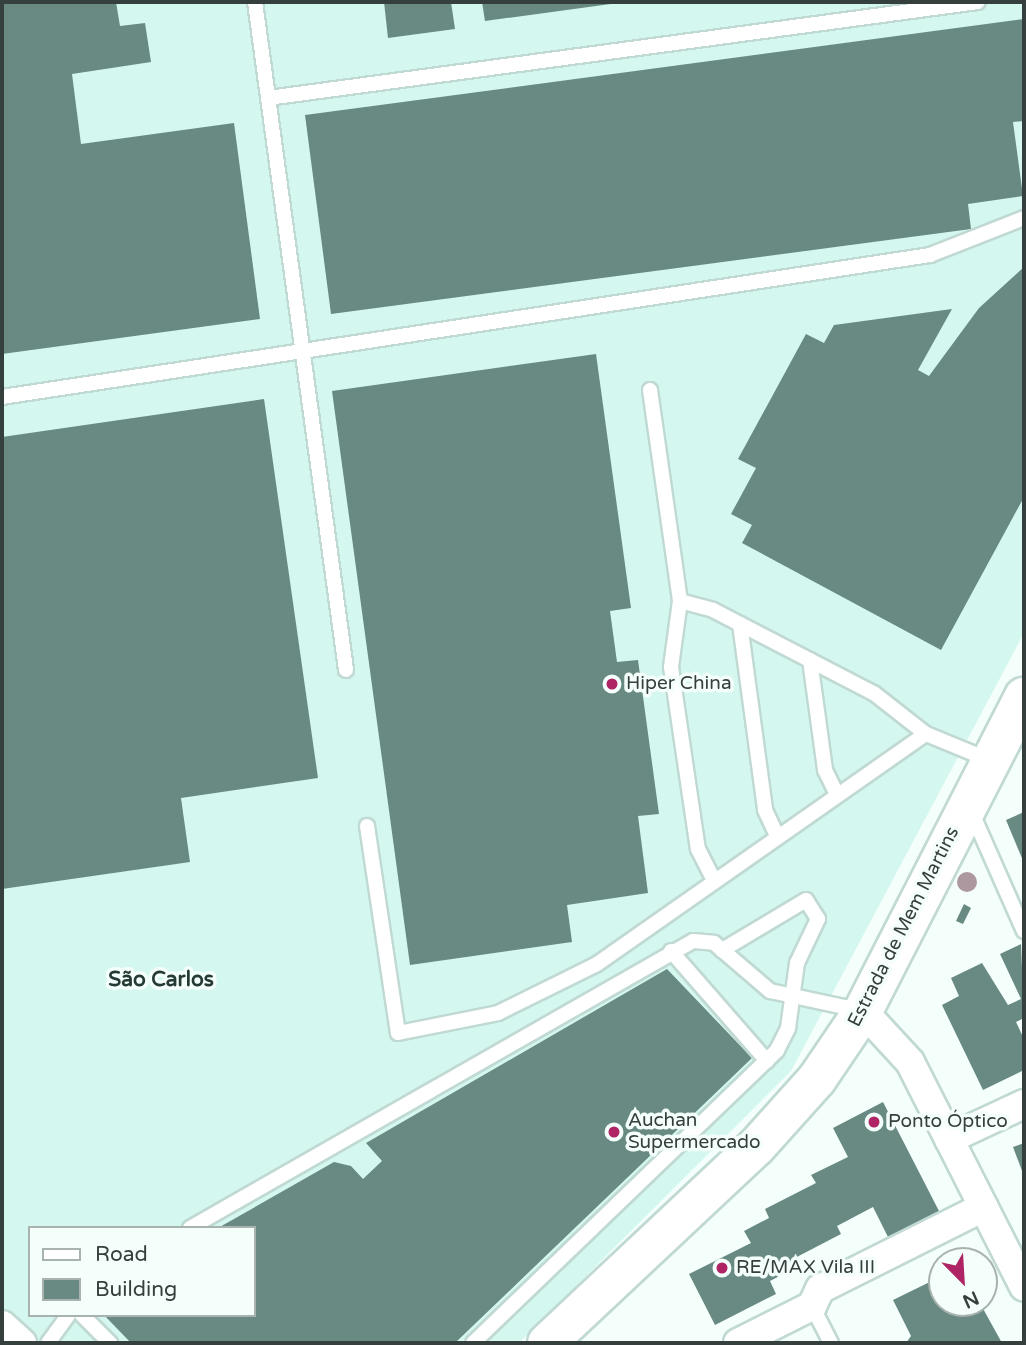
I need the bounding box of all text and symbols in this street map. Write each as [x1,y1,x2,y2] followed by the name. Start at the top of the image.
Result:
[626,673,732,695] place label: Hiper China
[604,676,620,692] marker: Hiper China
[844,823,964,1031] street label: Estrada de Mem Martins
[108,967,214,993] district label: São Carlos
[628,1110,761,1154] place label: Auchan Supermercado
[888,1111,1008,1133] place label: Ponto Óptico
[866,1114,882,1130] marker: Ponto Óptico
[606,1124,622,1140] marker: Auchan Supermercado
[28,1226,256,1317] legend
[95,1242,148,1267] text: Road
[928,1247,998,1317] north arrow
[736,1257,875,1279] place label: RE/MAX Vila III
[714,1260,730,1276] marker: RE/MAX Vila III
[95,1277,177,1302] text: Building
[959,1286,982,1313] text: N

